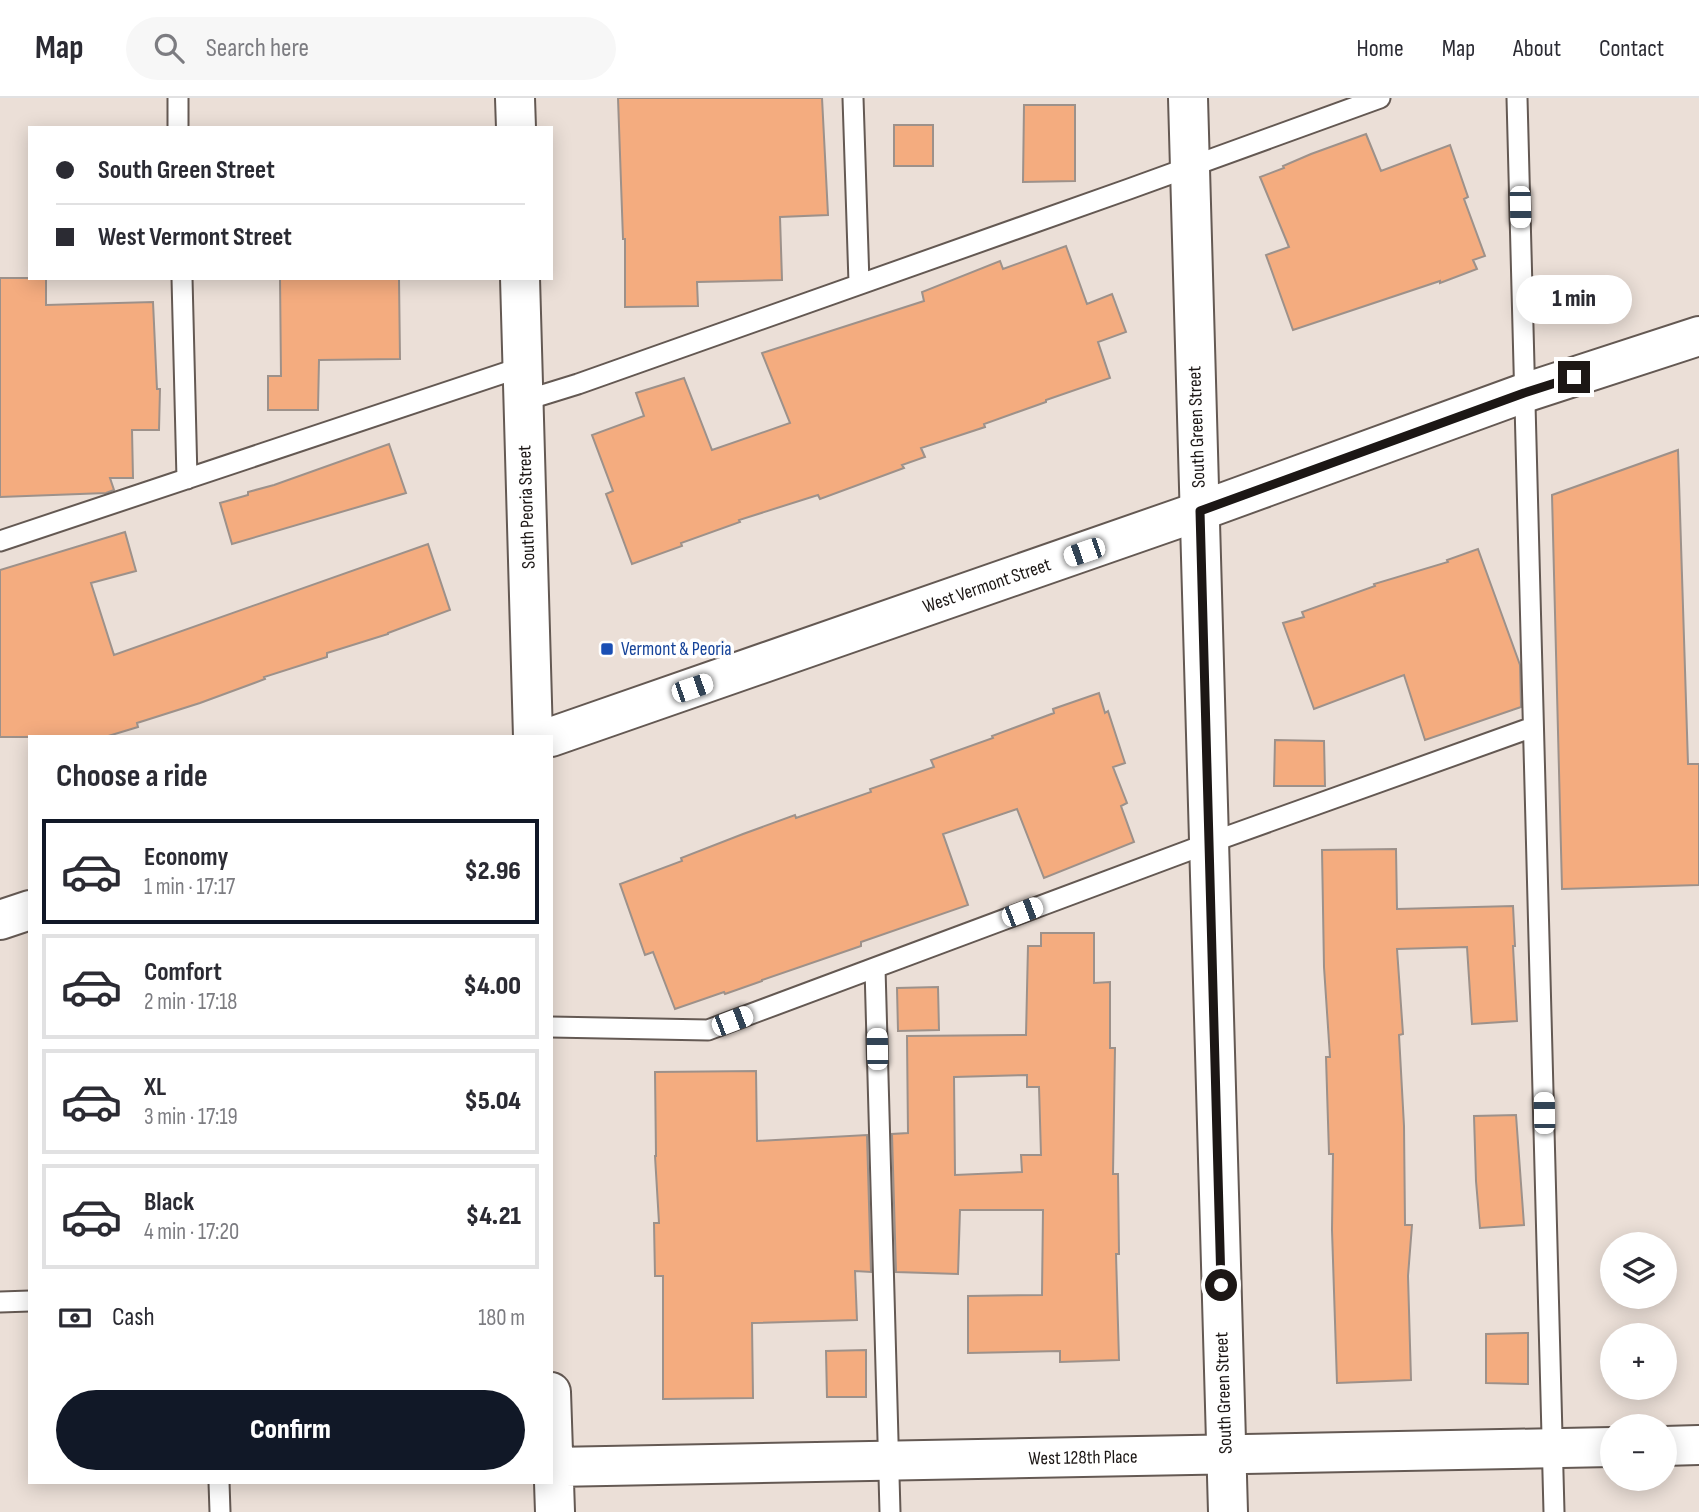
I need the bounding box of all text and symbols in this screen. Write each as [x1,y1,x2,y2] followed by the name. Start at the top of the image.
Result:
[126,17,616,80] search box
[35,28,84,68] text: Map
[150,29,188,67] icon: search
[206,33,309,64] text: Search here
[1356,34,1404,63] text: Home
[1442,34,1475,63] text: Map
[1513,34,1561,63] text: About
[1599,34,1664,63] text: Contact
[98,155,275,186] text: South Green Street
[1510,186,1531,228] car
[98,222,292,253] text: West Vermont Street
[1516,275,1632,324] callout: 1 min
[1552,285,1596,313] text: 1 min
[1558,361,1590,393] route end
[1183,365,1211,488] street label: South Green Street
[513,445,541,569] street label: South Peoria Street
[1061,535,1108,569] car
[920,553,1054,619] street label: West Vermont Street
[621,638,732,661] place label: Vermont & Peoria
[599,641,615,657] marker: Vermont & Peoria
[669,671,716,705] car
[56,757,208,796] text: Choose a ride
[60,840,123,903] icon: car
[144,842,228,873] text: Economy
[464,856,521,887] text: $2.96
[144,873,235,901] text: 1 min · 17:17
[999,895,1046,929] car
[60,955,123,1018] icon: car
[144,957,222,988] text: Comfort
[464,971,521,1002] text: $4.00
[144,988,237,1016] text: 2 min · 17:18
[709,1004,756,1038] car
[867,1028,888,1070] car
[60,1070,123,1133] icon: car
[144,1072,166,1103] text: XL
[465,1086,521,1117] text: $5.04
[1534,1092,1555,1134] car
[144,1103,238,1131] text: 3 min · 17:19
[60,1185,123,1248] icon: car
[144,1187,194,1218] text: Black
[466,1201,521,1232] text: $4.21
[144,1218,239,1246] text: 4 min · 17:20
[1600,1232,1677,1491] map controls
[1600,1232,1677,1309] button: layers
[1205,1269,1237,1301] route start
[56,1299,94,1337] icon: cash
[112,1302,155,1333] text: Cash
[478,1304,525,1332] text: 180 m
[1600,1323,1677,1400] button: +
[1210,1331,1238,1454] street label: South Green Street
[56,1390,525,1470] button: Confirm
[1600,1414,1677,1491] button: −
[1028,1446,1138,1470] street label: West 128th Place

